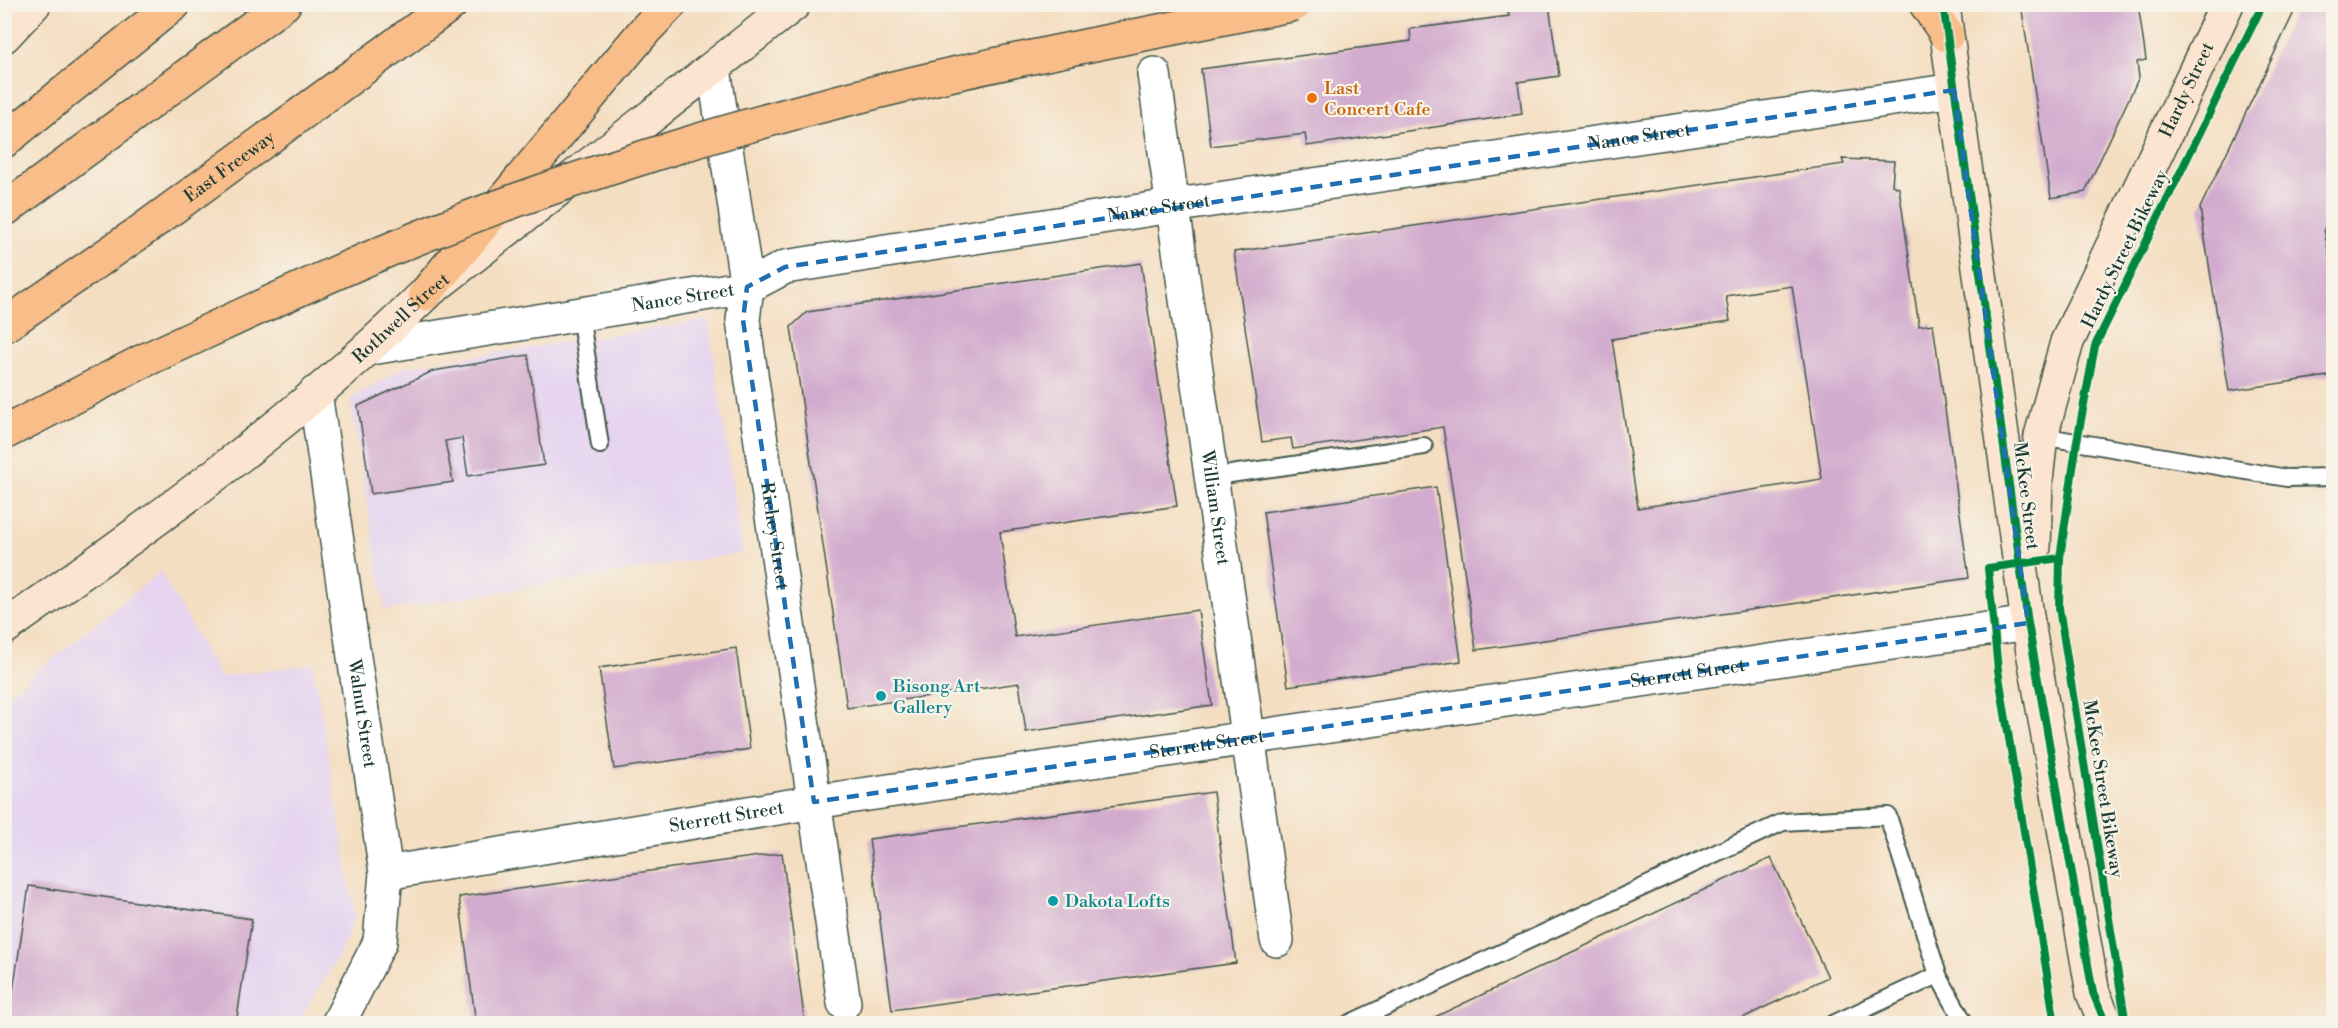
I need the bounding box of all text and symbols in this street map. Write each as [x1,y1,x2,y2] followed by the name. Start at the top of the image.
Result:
[2154,38,2219,141] street label: Hardy Street
[1324,77,1430,121] place label: Last Concert Cafe
[1305,91,1319,105] marker: Last Concert Cafe
[1586,118,1693,156] street label: Nance Street
[179,125,280,207] street label: East Freeway
[2077,166,2174,332] street label: Hardy Street Bikeway
[1105,189,1212,227] street label: Nance Street
[347,267,455,368] street label: Rothwell Street
[630,278,737,317] street label: Nance Street
[2008,441,2044,552] street label: McKee Street
[1196,448,1235,567] street label: William Street
[756,481,794,592] street label: Richey Street
[1629,653,1747,693] street label: Sterrett Street
[343,657,382,770] street label: Walnut Street
[892,675,981,719] place label: Bisong Art Gallery
[874,689,888,703] marker: Bisong Art Gallery
[2078,698,2128,880] street label: McKee Street Bikeway
[1148,724,1267,764] street label: Sterrett Street
[667,796,786,837] street label: Sterrett Street
[1065,890,1170,913] place label: Dakota Lofts
[1046,894,1060,908] marker: Dakota Lofts

